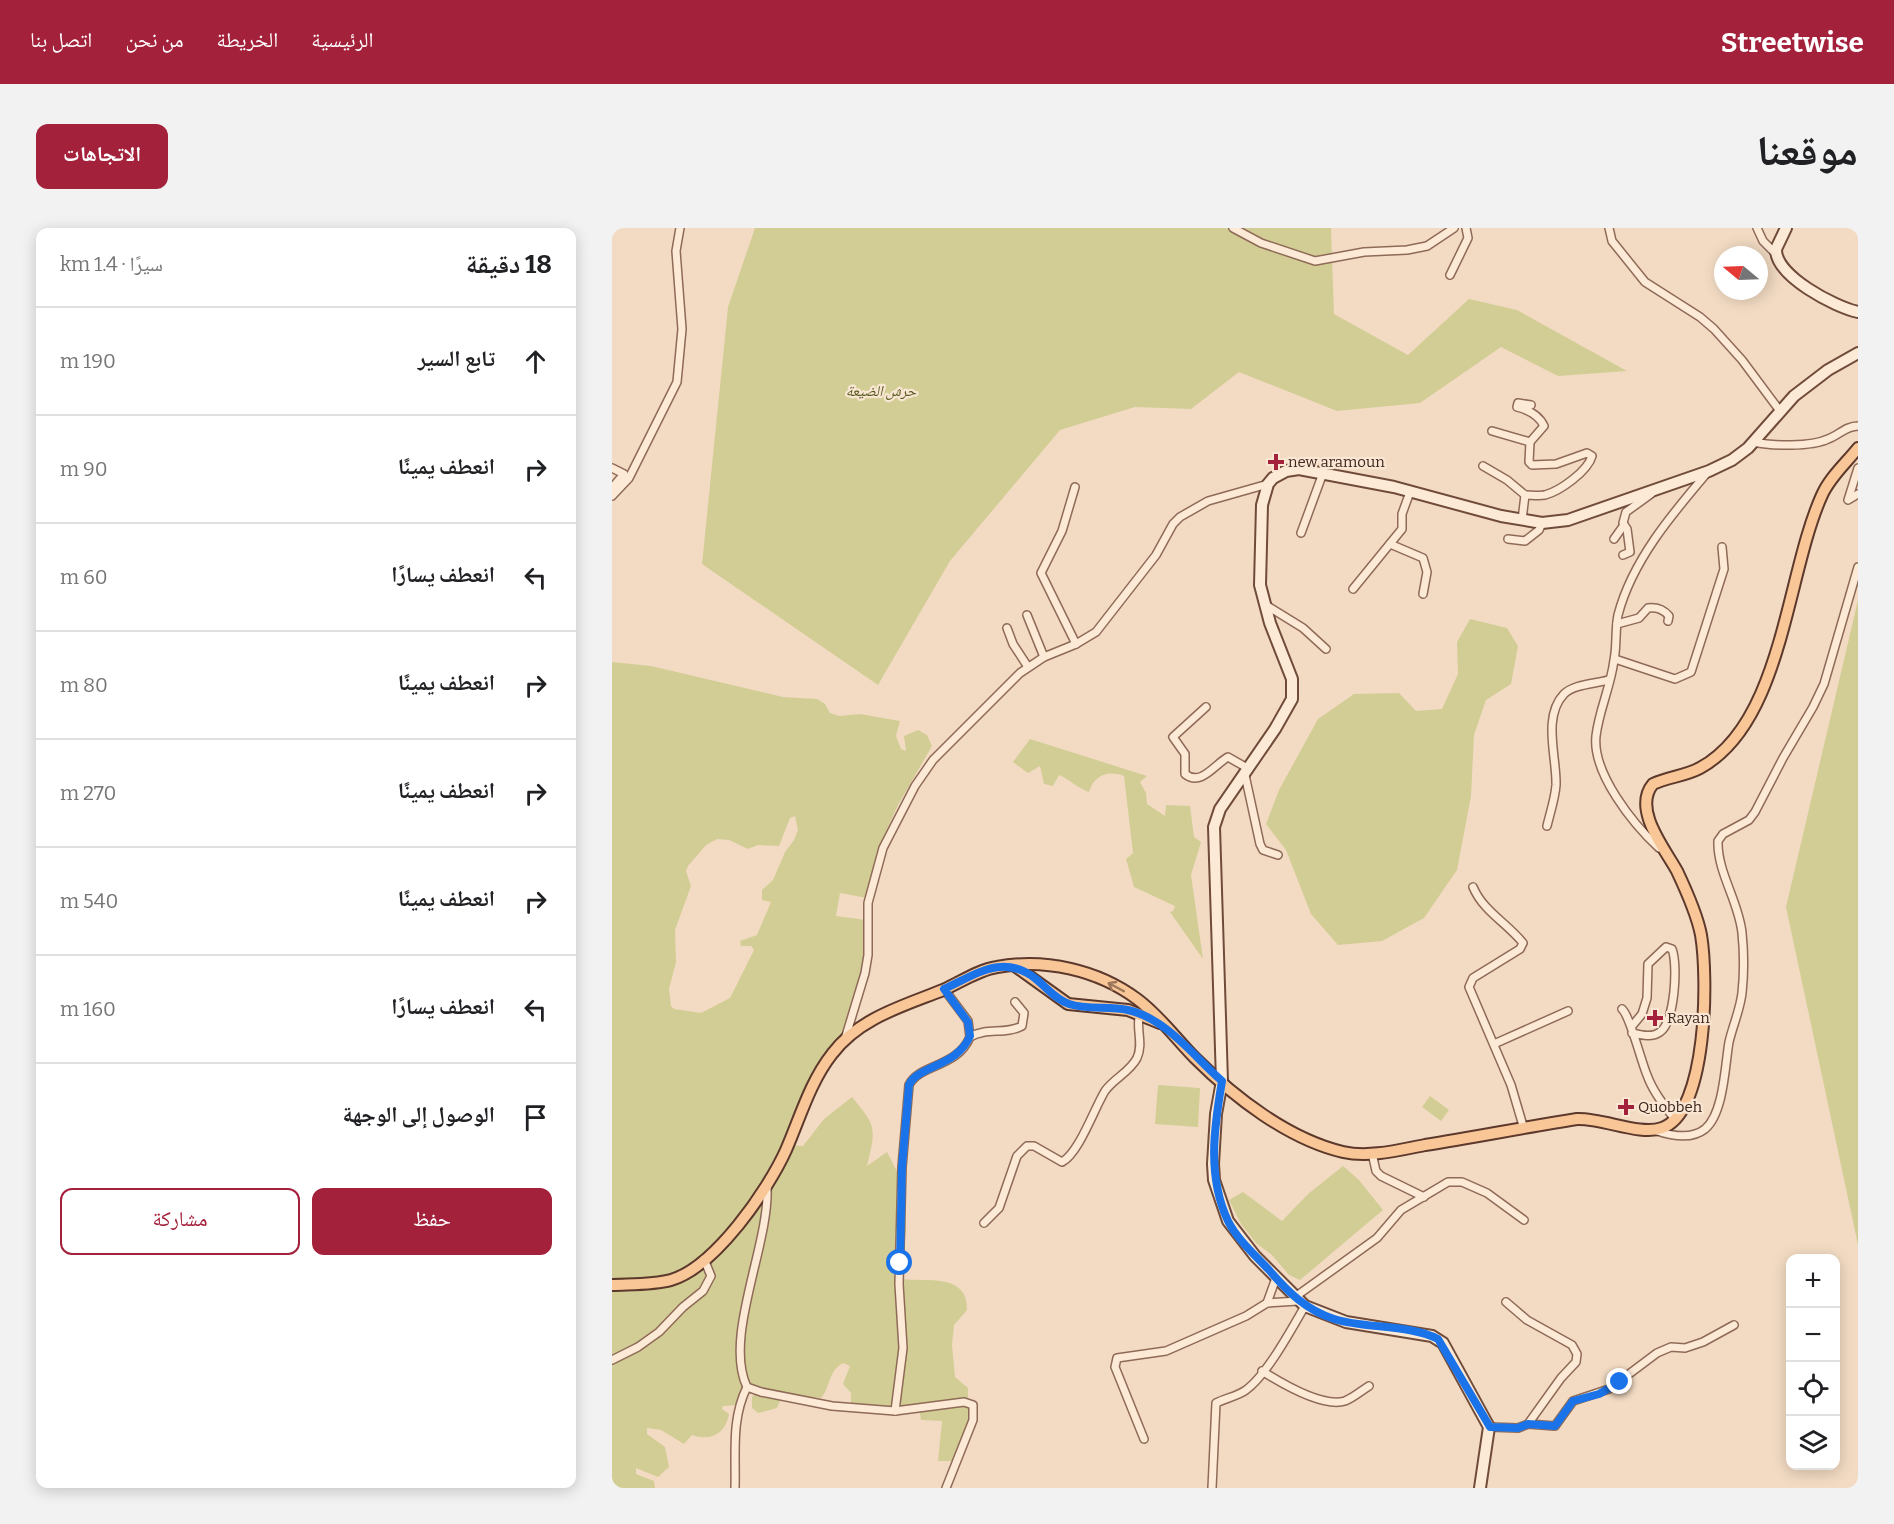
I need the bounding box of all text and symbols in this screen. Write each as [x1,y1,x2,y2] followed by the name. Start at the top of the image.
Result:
[1721,26,1864,59] text: Streetwise
[30,27,92,53] text: اتصل بنا
[125,27,183,53] text: من نحن
[216,27,278,53] text: الخريطة
[311,27,374,53] text: الرئيسية
[36,124,168,189] button: الاتجاهات
[1757,126,1858,176] text: موقعنا
[1714,246,1768,300] north arrow
[466,249,552,280] text: 18 دقيقة
[60,252,163,276] text: سيرًا · 1.4 km
[418,345,495,372] text: تابع السير
[519,345,552,378] icon: ahead
[60,349,116,373] text: 190 m
[846,382,917,400] park label: حرش الضيعة
[398,453,495,480] text: انعطف يمينًا
[519,453,552,486] icon: right
[1288,453,1385,471] place label: new aramoun
[1269,455,1283,469] marker: new aramoun
[60,457,108,481] text: 90 m
[391,561,495,588] text: انعطف يسارًا
[519,561,552,594] icon: left
[60,565,108,589] text: 60 m
[398,669,495,696] text: انعطف يمينًا
[519,669,552,702] icon: right
[60,673,108,697] text: 80 m
[398,777,495,804] text: انعطف يمينًا
[519,777,552,810] icon: right
[60,781,116,805] text: 270 m
[398,885,495,912] text: انعطف يمينًا
[519,885,552,918] icon: right
[60,889,118,913] text: 540 m
[1107,981,1125,992] one-way arrow
[391,993,495,1020] text: انعطف يسارًا
[519,993,552,1026] icon: left
[60,997,116,1021] text: 160 m
[1667,1009,1710,1027] place label: Rayan
[1648,1011,1662,1025] marker: Rayan
[1638,1098,1703,1116] place label: Quobbeh
[1619,1100,1633,1114] marker: Quobbeh
[342,1101,495,1128] text: الوصول إلى الوجهة
[519,1101,552,1134] icon: arrive
[60,1188,300,1255] button: مشاركة
[312,1188,552,1255] button: حفظ
[886,1249,912,1275] route start
[1786,1254,1840,1470] map controls
[1786,1254,1840,1308] button: +
[1786,1308,1840,1362] button: −
[1786,1362,1840,1416] button: locate
[1606,1368,1632,1394] route end
[1786,1416,1840,1470] button: layers

